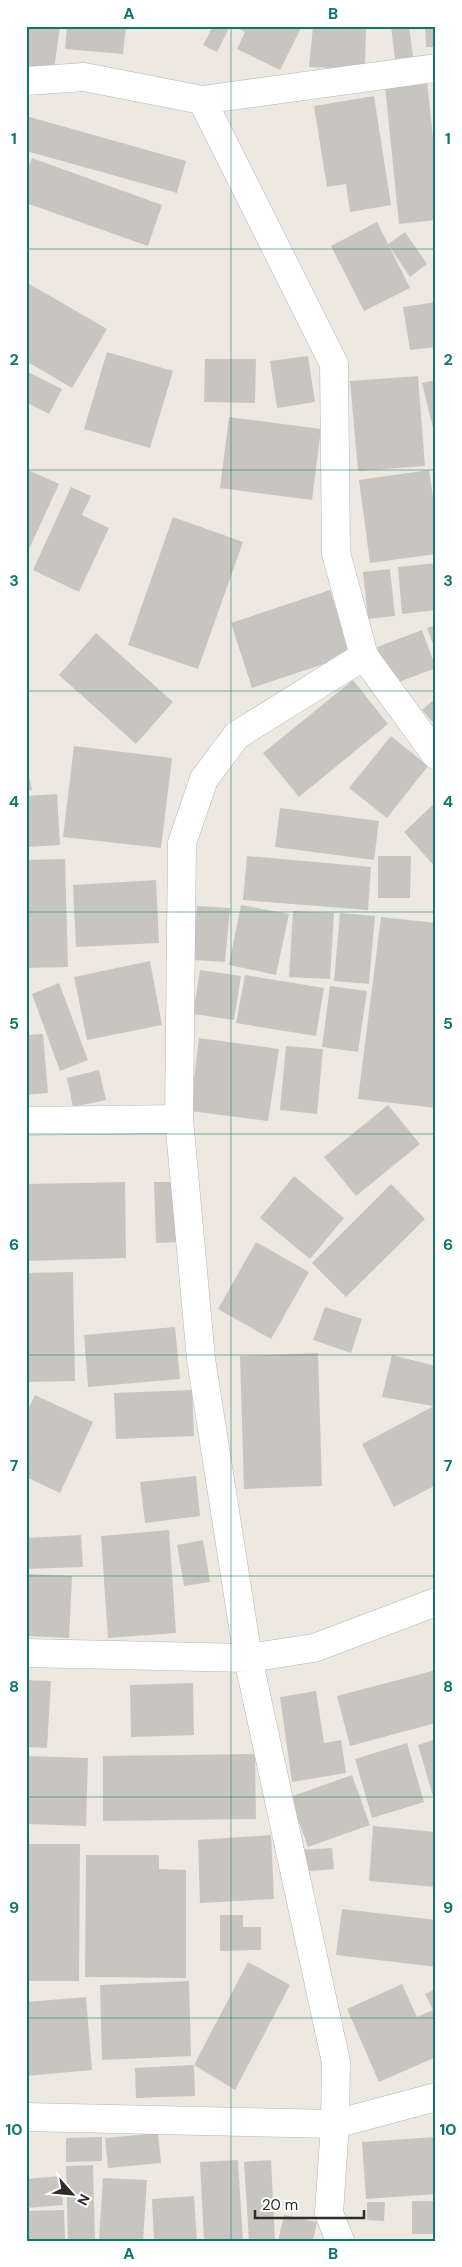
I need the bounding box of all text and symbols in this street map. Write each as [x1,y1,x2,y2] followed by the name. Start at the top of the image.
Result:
[123,3,135,24] text: A
[328,3,338,24] text: B
[11,128,17,149] text: 1
[445,128,451,149] text: 1
[9,349,19,370] text: 2
[443,349,453,370] text: 2
[9,570,19,591] text: 3
[443,570,453,591] text: 3
[9,791,19,812] text: 4
[443,791,453,812] text: 4
[9,1013,19,1034] text: 5
[443,1013,453,1034] text: 5
[9,1234,19,1255] text: 6
[443,1234,453,1255] text: 6
[10,1455,19,1476] text: 7
[444,1455,453,1476] text: 7
[9,1676,19,1697] text: 8
[443,1676,453,1697] text: 8
[9,1897,19,1918] text: 9
[443,1897,453,1918] text: 9
[5,2119,23,2140] text: 10
[439,2119,457,2140] text: 10
[48,2170,98,2220] north arrow
[255,2187,363,2219] scale bar
[73,2191,94,2209] text: N
[262,2195,298,2215] text: 20 m
[123,2243,135,2264] text: A
[328,2243,338,2264] text: B

